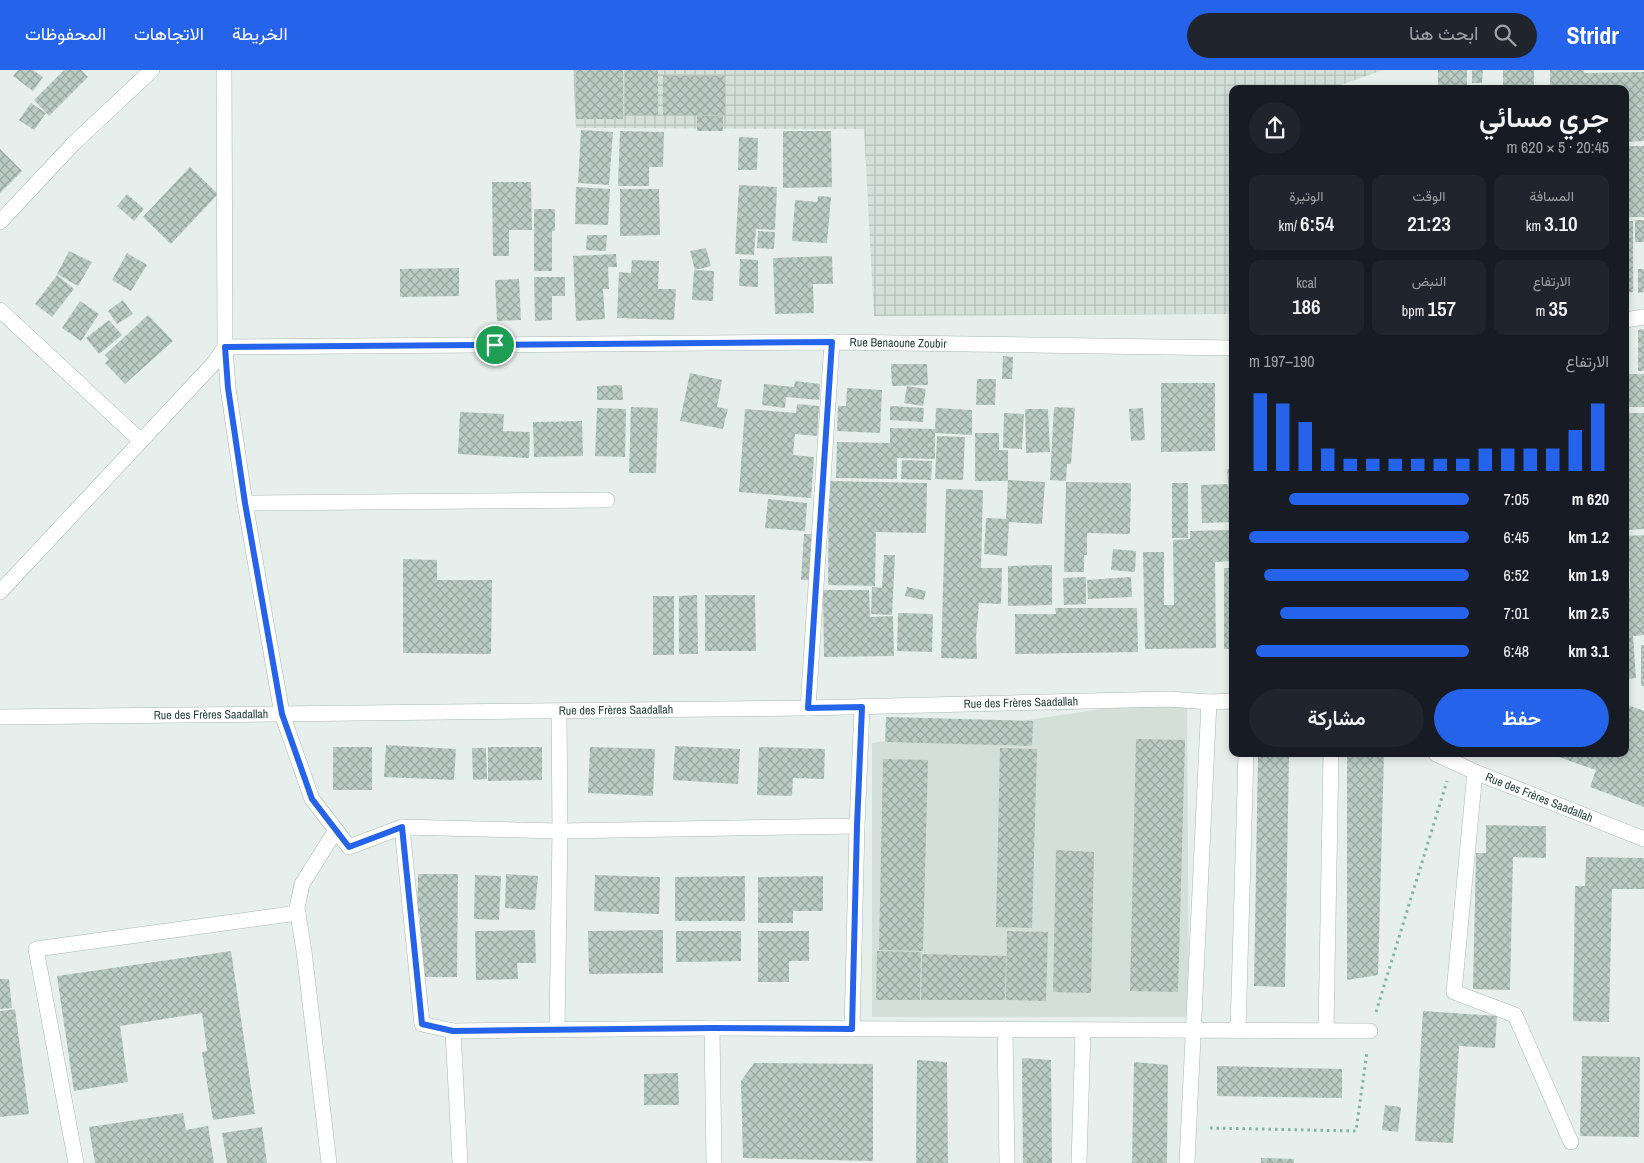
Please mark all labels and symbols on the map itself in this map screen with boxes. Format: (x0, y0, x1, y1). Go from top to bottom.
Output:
pin (474, 324, 516, 366)
street label: Rue Benaoune Zoubir (850, 334, 948, 352)
street label: Rue des Frères Saadallah (963, 693, 1078, 712)
street label: Rue des Frères Saadallah (559, 702, 673, 719)
street label: Rue des Frères Saadallah (154, 706, 268, 723)
street label: Rue des Frères Saadallah (1483, 769, 1595, 826)

